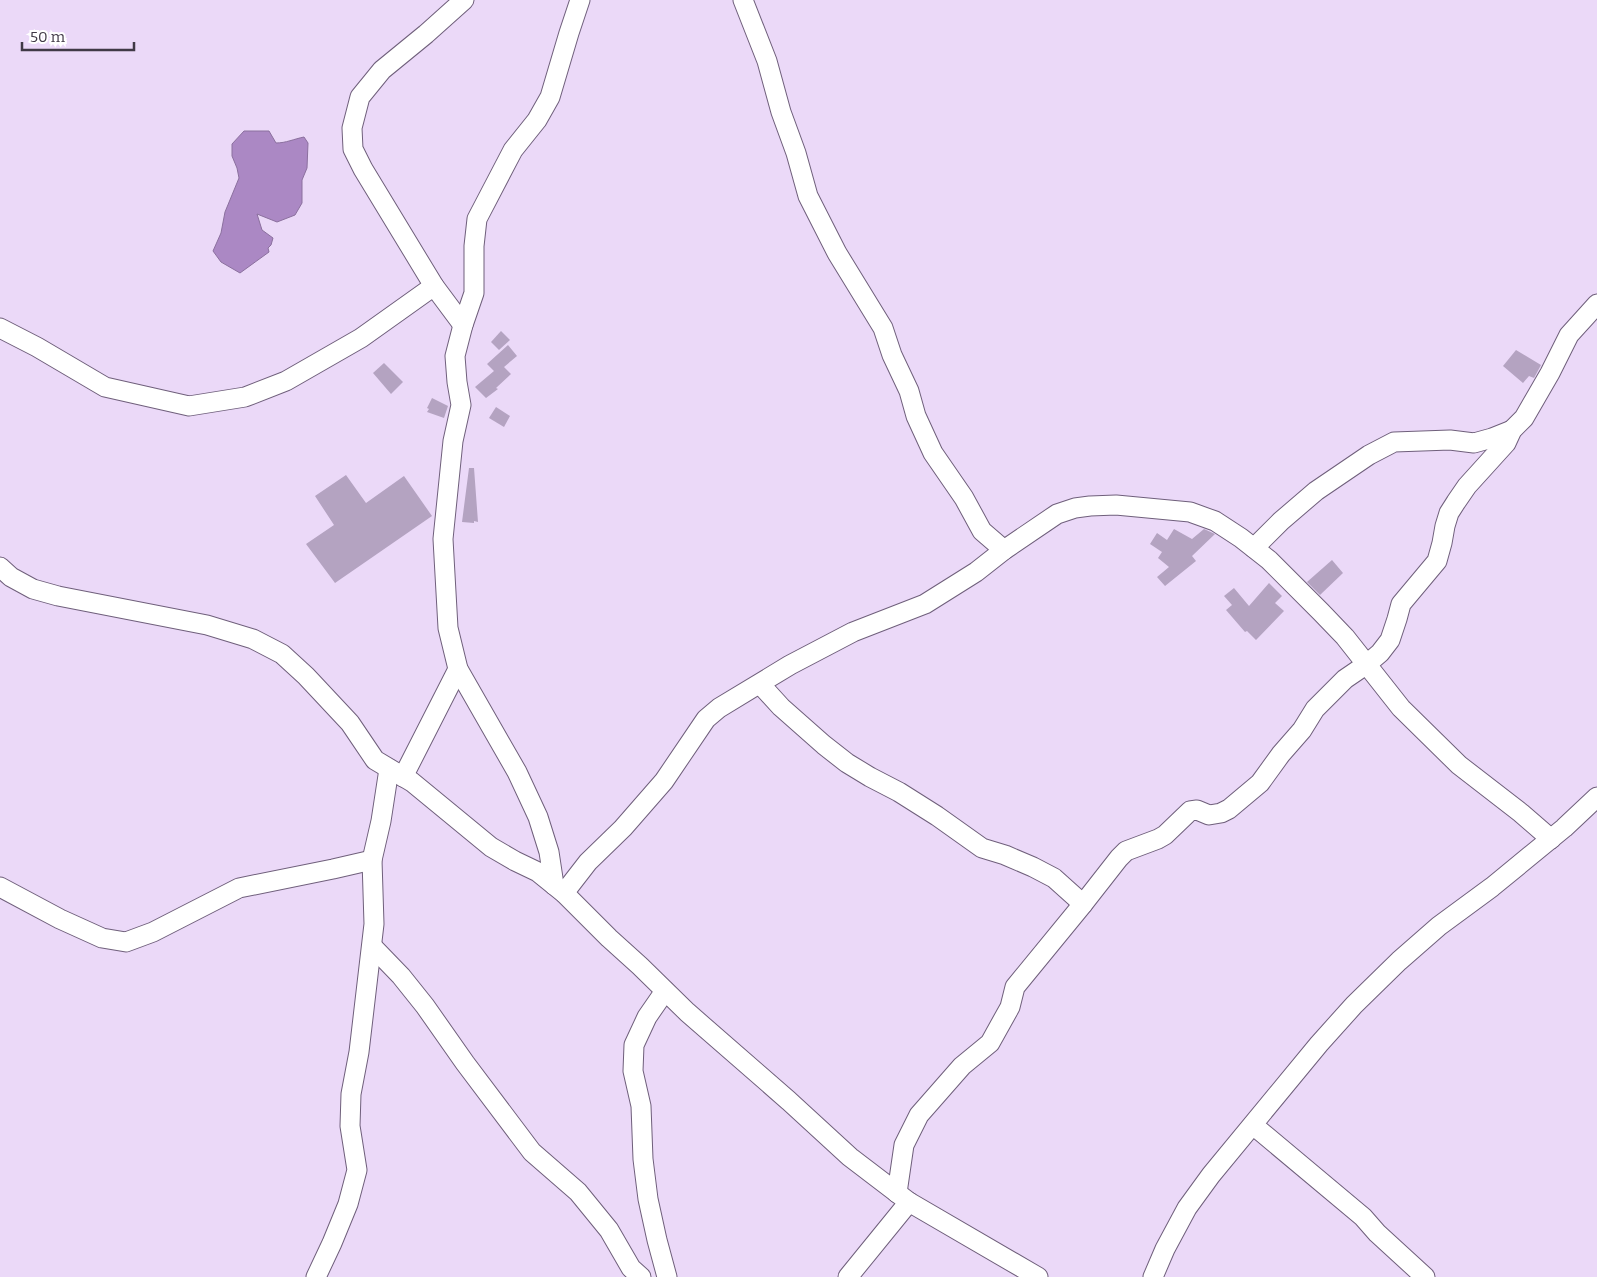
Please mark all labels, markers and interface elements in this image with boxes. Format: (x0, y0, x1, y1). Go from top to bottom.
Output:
scale bar (22, 20, 135, 52)
text: 50 m (30, 28, 66, 46)

